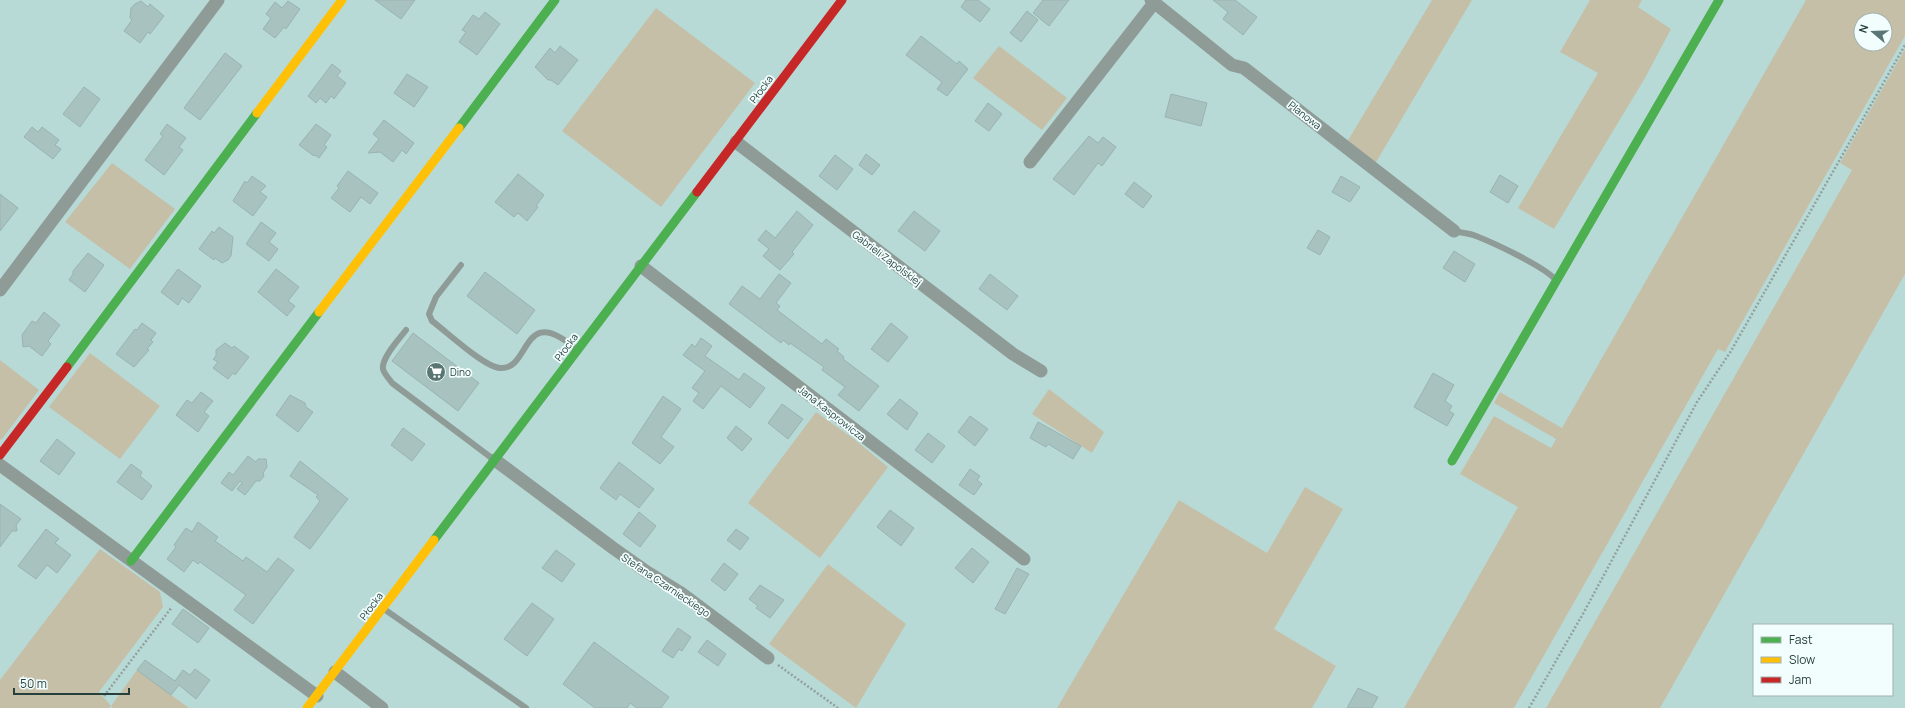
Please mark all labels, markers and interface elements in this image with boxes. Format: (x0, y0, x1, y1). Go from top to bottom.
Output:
north arrow (1853, 12, 1893, 52)
text: N (1855, 22, 1871, 35)
street label: Płocka (746, 72, 776, 106)
street label: Planowa (1286, 98, 1324, 132)
street label: Gabrieli Zapolskiej (849, 227, 925, 289)
street label: Płocka (551, 330, 581, 364)
supermarket icon: Dino (425, 361, 447, 383)
place label: Dino (450, 365, 471, 379)
street label: Jana Kasprowicza (796, 382, 868, 444)
street label: Stefana Czarnieckiego (619, 550, 713, 620)
street label: Płocka (356, 589, 386, 623)
legend (1753, 624, 1893, 696)
text: Fast (1789, 631, 1813, 648)
text: Slow (1789, 651, 1815, 668)
scale bar (14, 670, 129, 696)
text: Jam (1789, 671, 1811, 688)
text: 50 m (20, 675, 47, 692)

